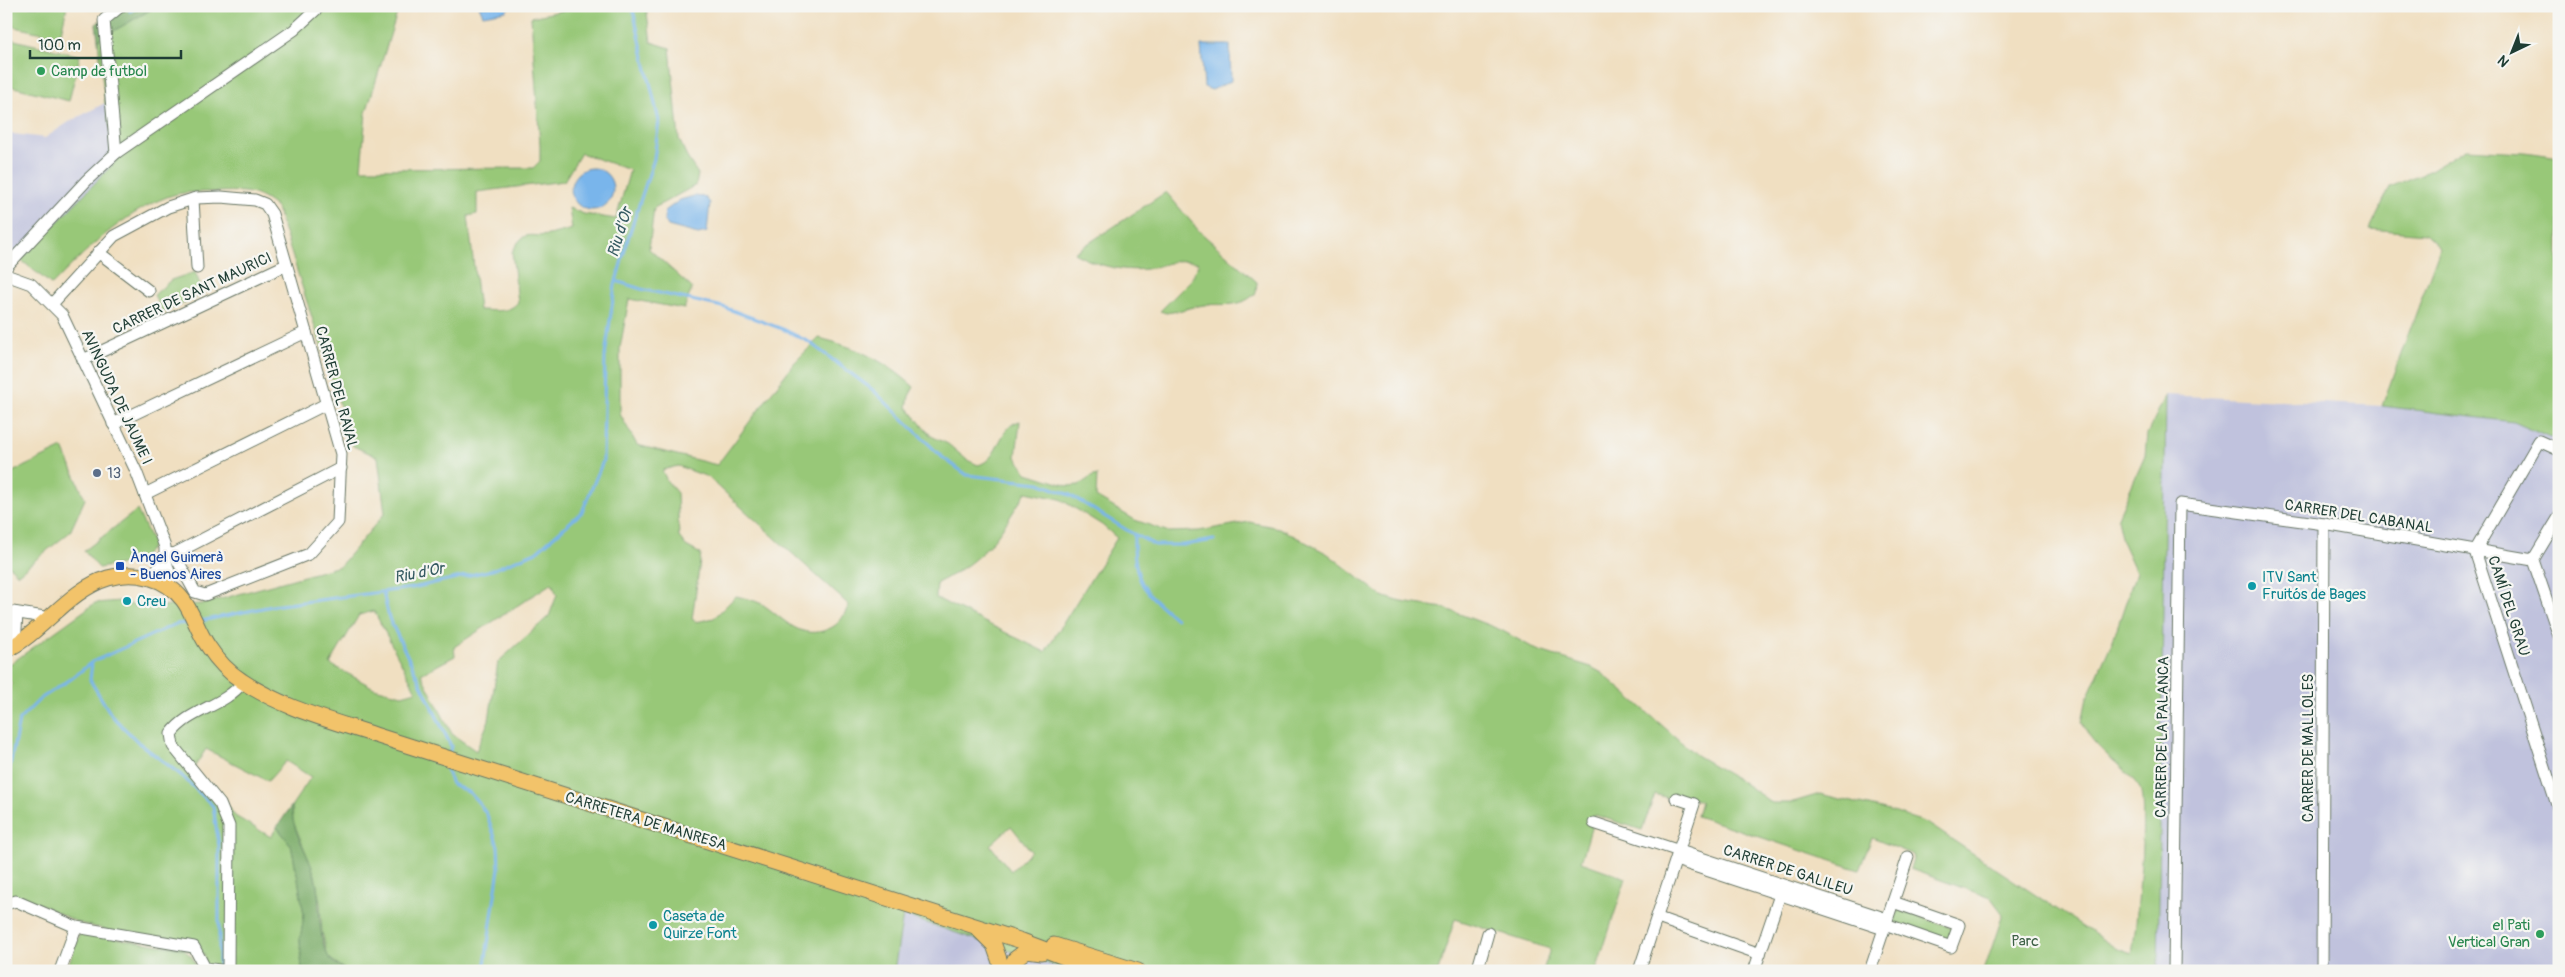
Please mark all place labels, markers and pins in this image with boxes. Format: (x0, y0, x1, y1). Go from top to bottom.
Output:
place label: Camp de futbol (51, 62, 147, 81)
marker: Camp de futbol (35, 65, 47, 77)
place label: 13 (107, 464, 121, 483)
marker: 13 (91, 467, 103, 479)
place label: Àngel Guimerà - Buenos Aires (130, 548, 223, 584)
marker: Àngel Guimerà - Buenos Aires (114, 560, 126, 572)
place label: ITV Sant Fruitós de Bages (2262, 568, 2366, 604)
marker: ITV Sant Fruitós de Bages (2246, 580, 2258, 592)
place label: Creu (137, 592, 166, 611)
marker: Creu (121, 595, 133, 607)
place label: Caseta de Quirze Font (663, 907, 738, 943)
place label: el Pati Vertical Gran (2448, 916, 2530, 952)
marker: Caseta de Quirze Font (647, 919, 659, 931)
marker: el Pati Vertical Gran (2534, 928, 2546, 940)

